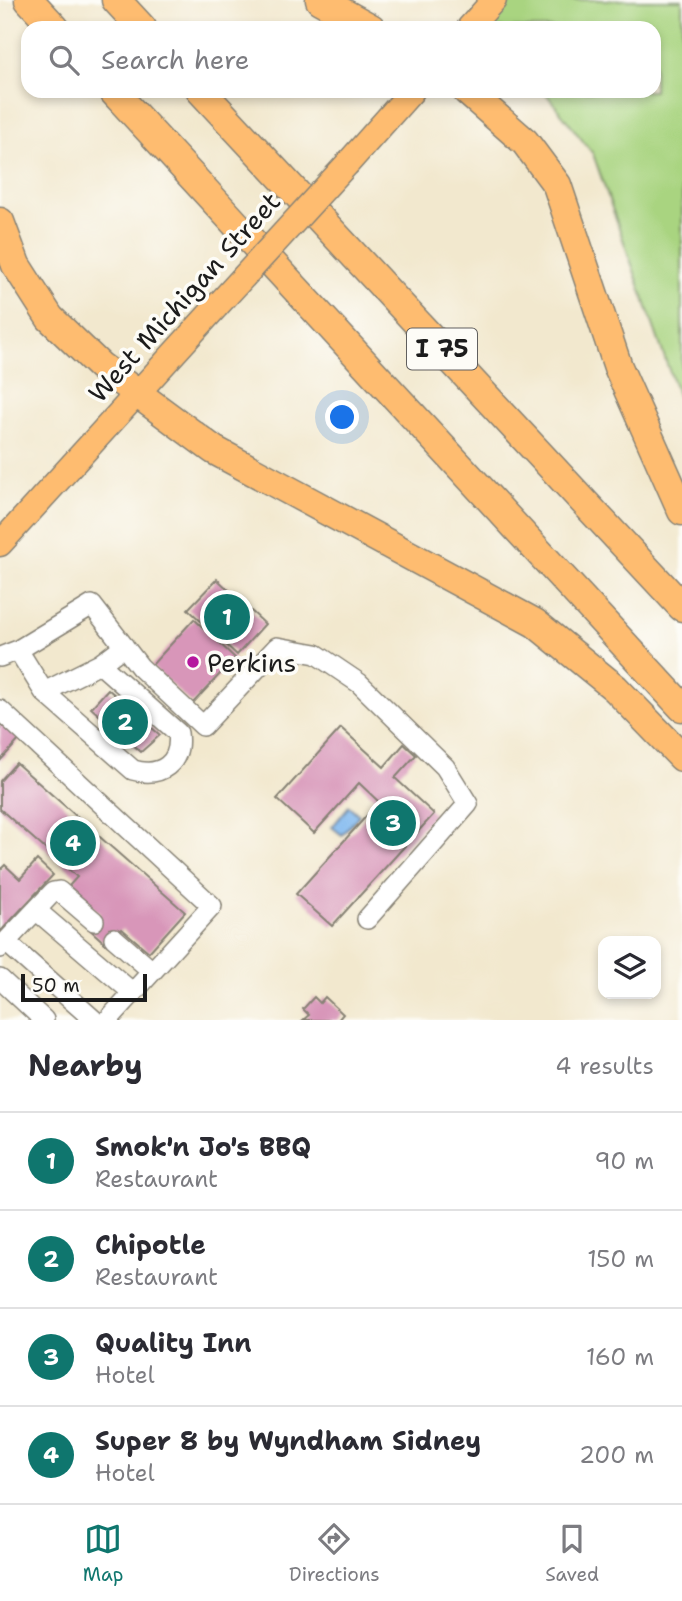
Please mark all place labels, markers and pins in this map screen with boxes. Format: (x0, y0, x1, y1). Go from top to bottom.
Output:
pin: 1 (204, 591, 250, 643)
place label: Perkins (207, 645, 296, 680)
marker: Perkins (185, 654, 201, 670)
pin: 2 (102, 696, 148, 748)
pin: 3 (370, 797, 416, 849)
pin: 4 (50, 817, 96, 869)

